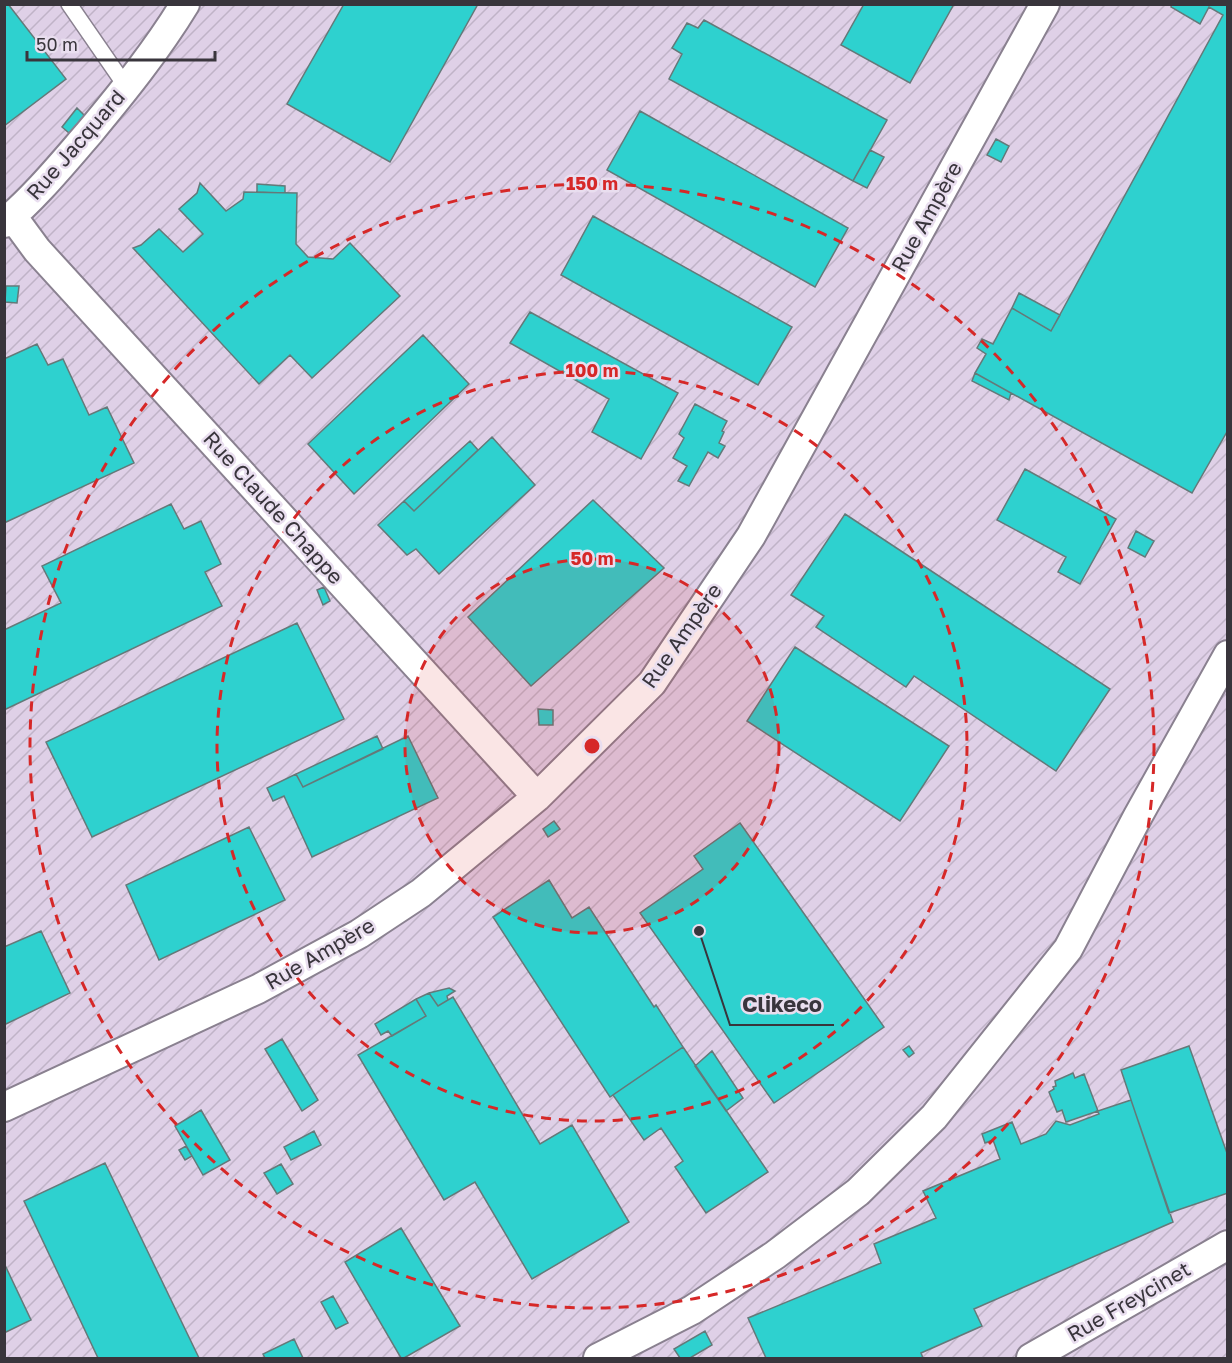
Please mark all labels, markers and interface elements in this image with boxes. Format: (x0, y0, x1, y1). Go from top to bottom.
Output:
scale bar (27, 24, 214, 62)
text: 50 m (36, 33, 78, 55)
street label: Rue Jacquard (20, 84, 130, 205)
street label: Rue Ampère (885, 157, 967, 276)
text: 150 m (566, 172, 618, 194)
text: 100 m (566, 359, 618, 381)
street label: Rue Claude Chappe (198, 425, 349, 589)
text: 50 m (571, 547, 613, 569)
street label: Rue Ampère (636, 578, 727, 693)
centre of rings (582, 736, 602, 756)
street label: Rue Ampère (260, 911, 379, 995)
callout: Clikeco (730, 985, 834, 1025)
text: Clikeco (742, 990, 822, 1017)
street label: Rue Freycinet (1062, 1255, 1195, 1347)

